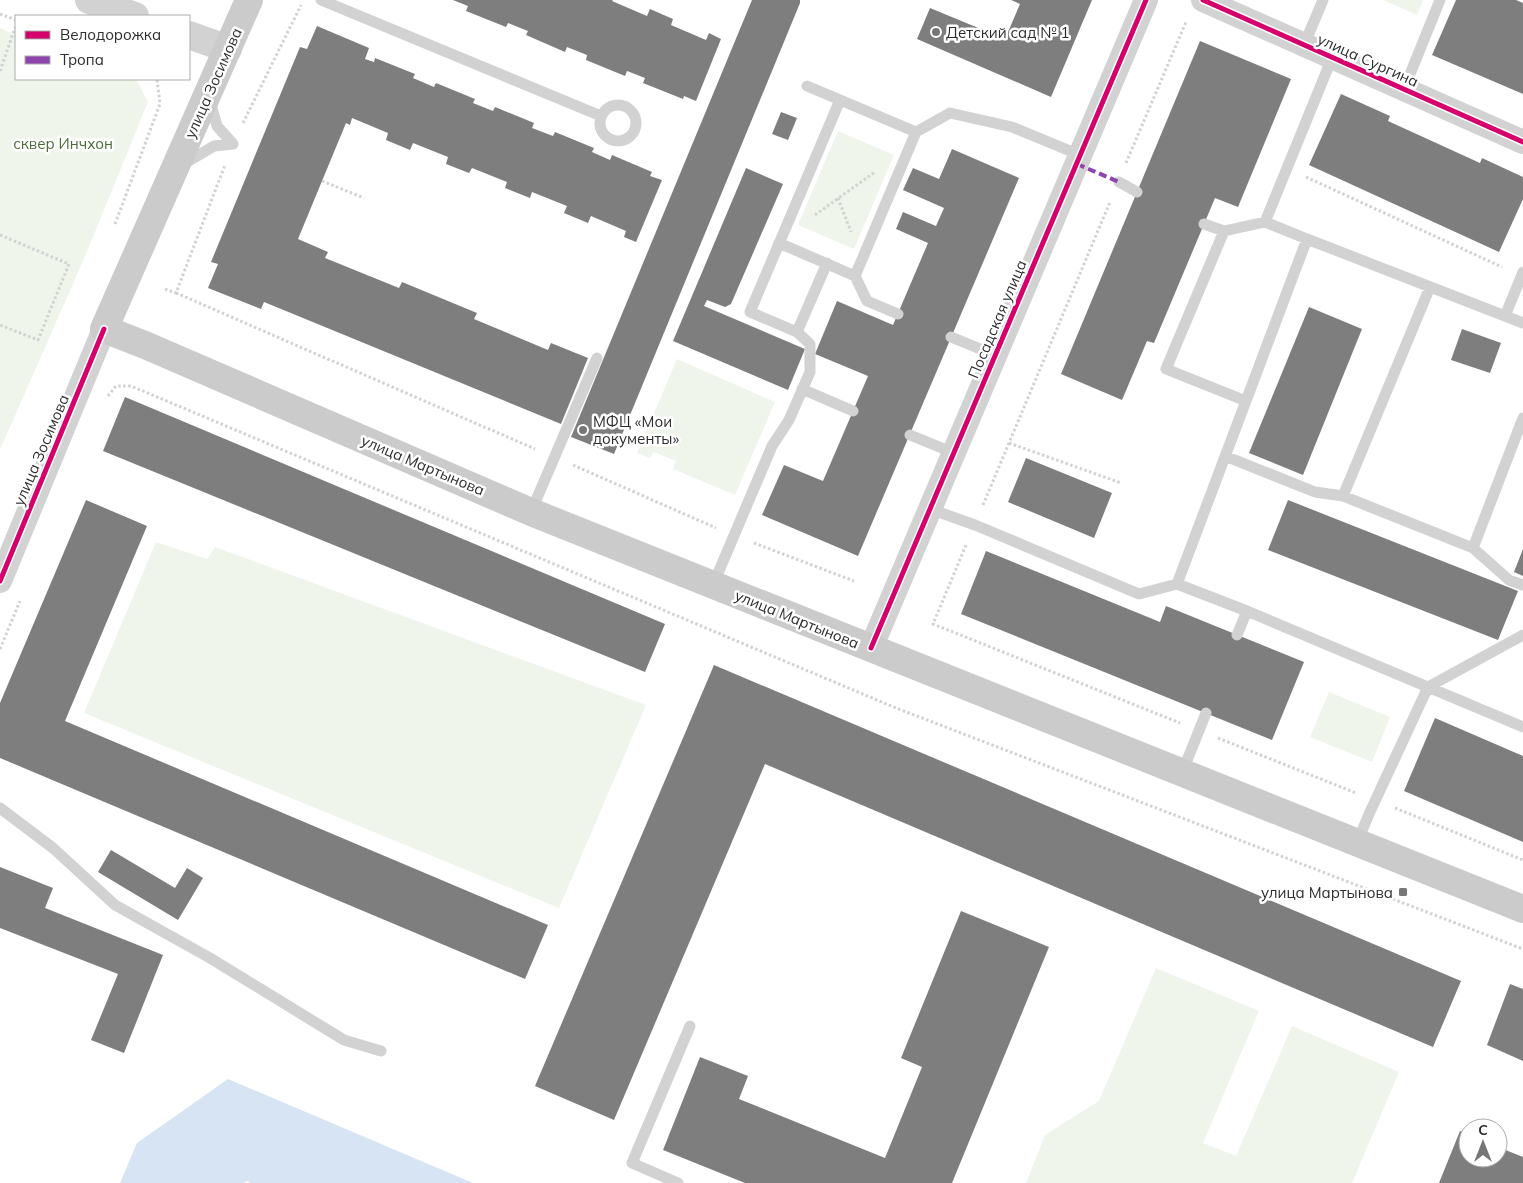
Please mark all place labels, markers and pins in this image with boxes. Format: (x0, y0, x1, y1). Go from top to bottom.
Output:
place label: Детский сад № 1 (946, 23, 1070, 42)
marker: Детский сад № 1 (930, 26, 942, 38)
place label: МФЦ «Мои документы» (593, 412, 679, 448)
marker: МФЦ «Мои документы» (577, 424, 589, 436)
place label: улица Мартынова (1261, 883, 1393, 902)
marker: улица Мартынова (1397, 886, 1409, 898)

